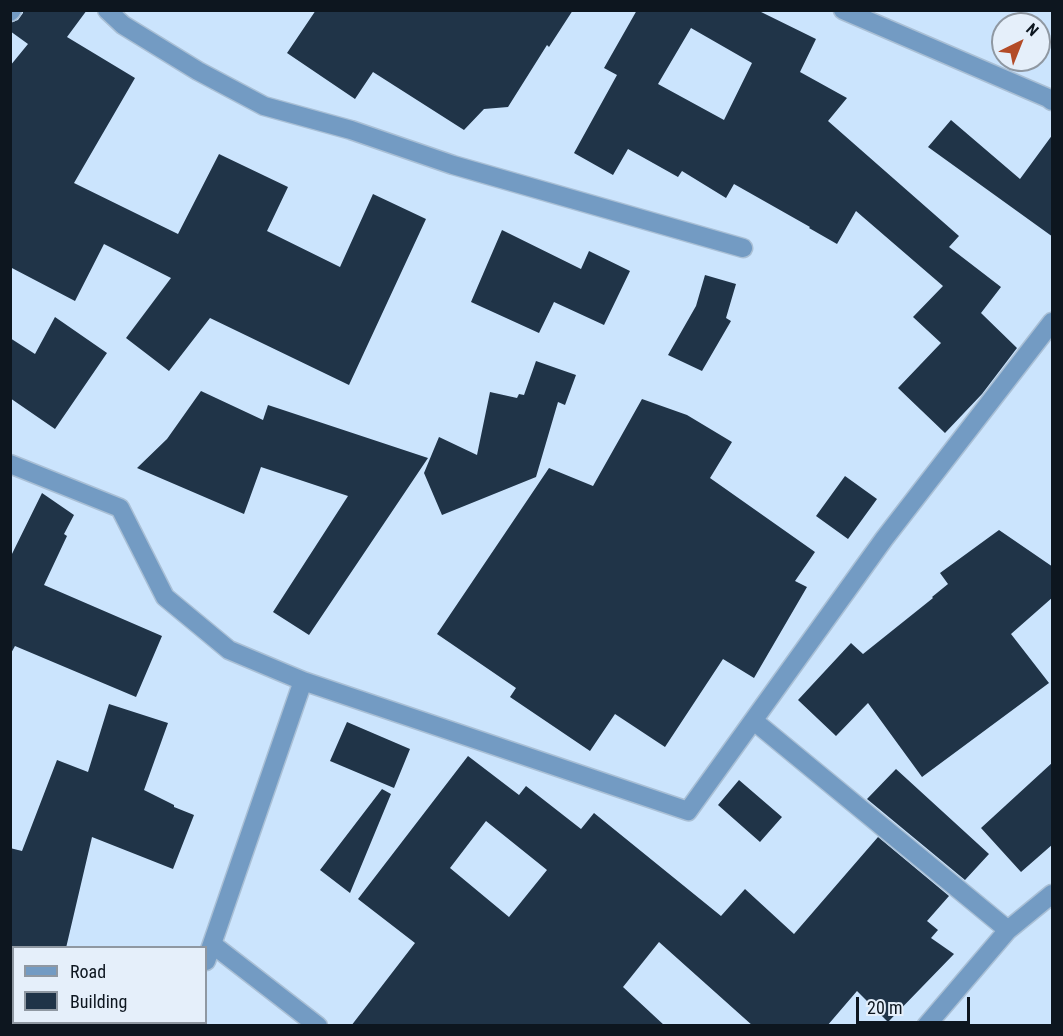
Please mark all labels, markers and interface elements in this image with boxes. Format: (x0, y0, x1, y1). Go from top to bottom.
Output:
north arrow (991, 12, 1051, 72)
text: N (1022, 20, 1042, 40)
legend (12, 946, 207, 1024)
text: Road (70, 961, 106, 982)
scale bar (859, 985, 973, 1023)
text: Building (70, 991, 127, 1012)
text: 20 m (867, 997, 902, 1018)

